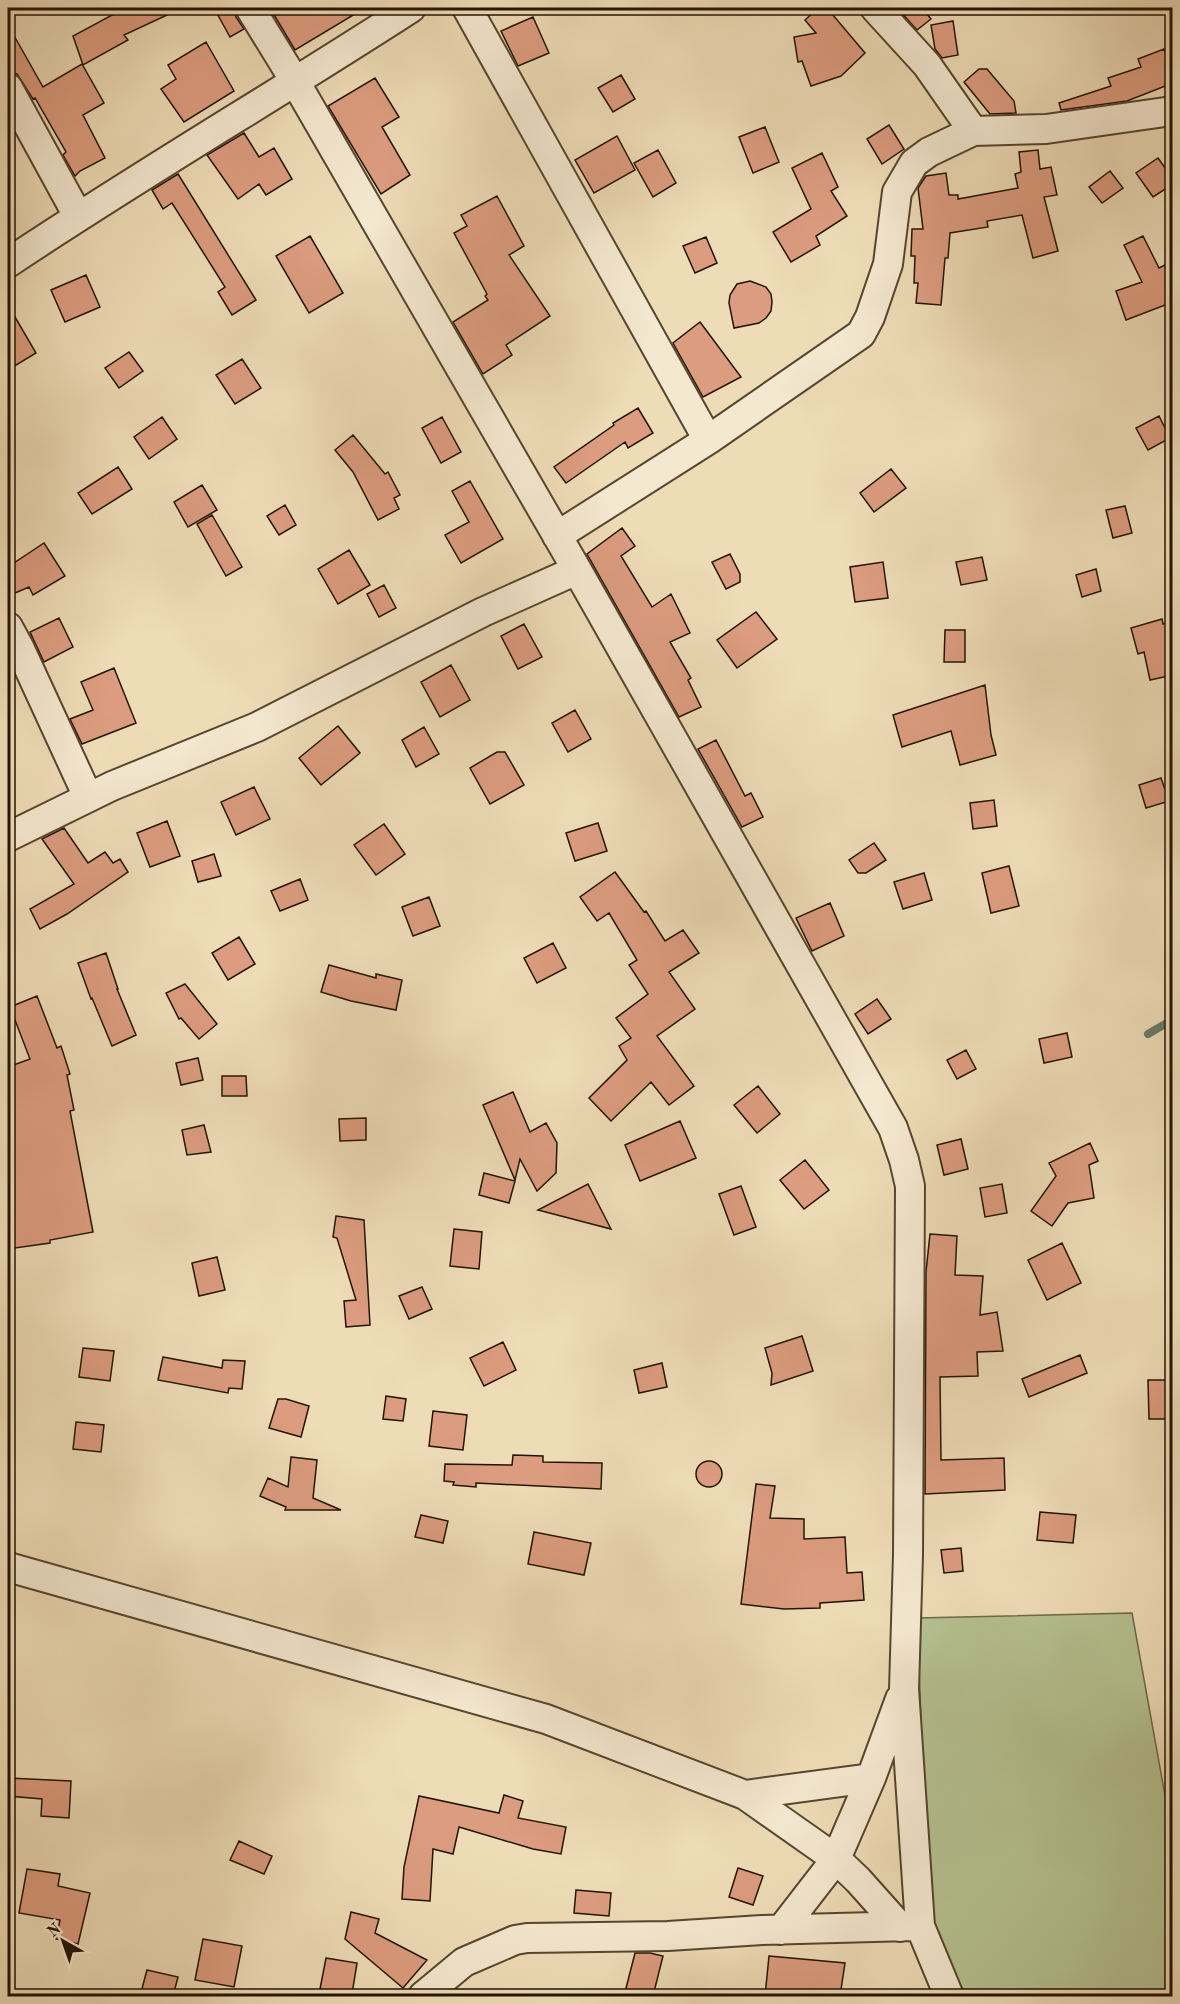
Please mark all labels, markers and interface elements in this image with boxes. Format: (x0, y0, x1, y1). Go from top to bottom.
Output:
north arrow (33, 1911, 93, 1971)
text: N (45, 1920, 65, 1941)

